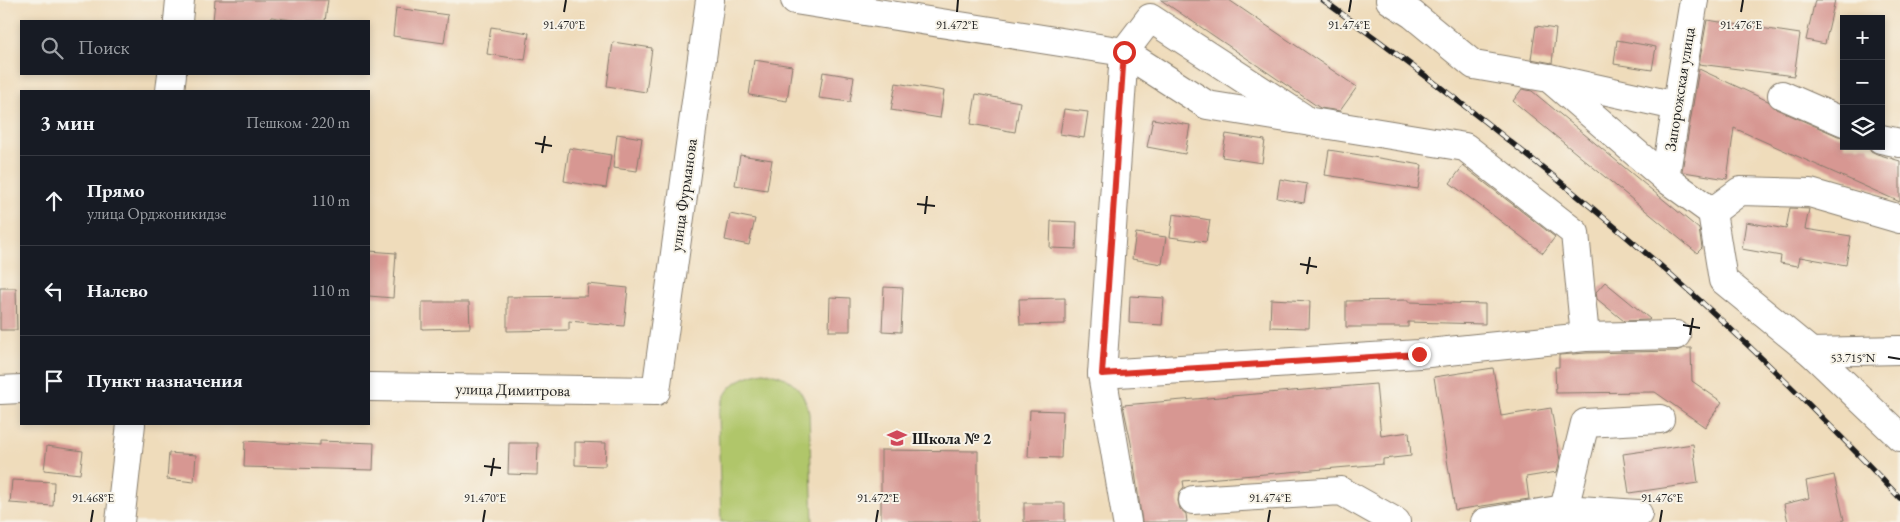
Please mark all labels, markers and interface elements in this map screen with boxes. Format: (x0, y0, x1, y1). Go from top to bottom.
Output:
map controls (1840, 15, 1885, 150)
button: + (1840, 15, 1885, 60)
text: 91.470°E (543, 17, 585, 33)
text: 91.472°E (936, 17, 978, 33)
text: 91.474°E (1328, 17, 1370, 33)
text: 91.476°E (1720, 17, 1762, 33)
search box (20, 20, 370, 75)
street label: Запорожская улица (1659, 25, 1700, 152)
icon: search (38, 34, 66, 62)
text: Поиск (78, 35, 130, 60)
route start (1113, 41, 1136, 64)
button: − (1840, 60, 1885, 105)
button: layers (1840, 105, 1885, 150)
text: 3 мин (40, 109, 95, 136)
text: Пешком · 220 m (246, 112, 350, 133)
street label: улица Фурманова (665, 137, 702, 253)
text: Прямо (87, 178, 145, 203)
icon: ahead (40, 187, 68, 215)
text: 110 m (311, 190, 350, 211)
text: улица Орджоникидзе (87, 203, 226, 224)
icon: left (40, 277, 68, 305)
text: Налево (87, 278, 148, 303)
text: 110 m (311, 280, 350, 301)
route end (1408, 343, 1431, 366)
text: 53.715°N (1831, 350, 1876, 366)
icon: arrive (40, 367, 68, 395)
text: Пункт назначения (87, 368, 243, 393)
street label: улица Димитрова (455, 378, 571, 401)
school or university icon: Школа № 2 (886, 427, 908, 449)
place label: Школа № 2 (912, 428, 992, 449)
text: 91.468°E (72, 490, 114, 506)
text: 91.470°E (464, 490, 506, 506)
text: 91.472°E (857, 490, 899, 506)
text: 91.474°E (1249, 490, 1291, 506)
text: 91.476°E (1641, 490, 1683, 506)

